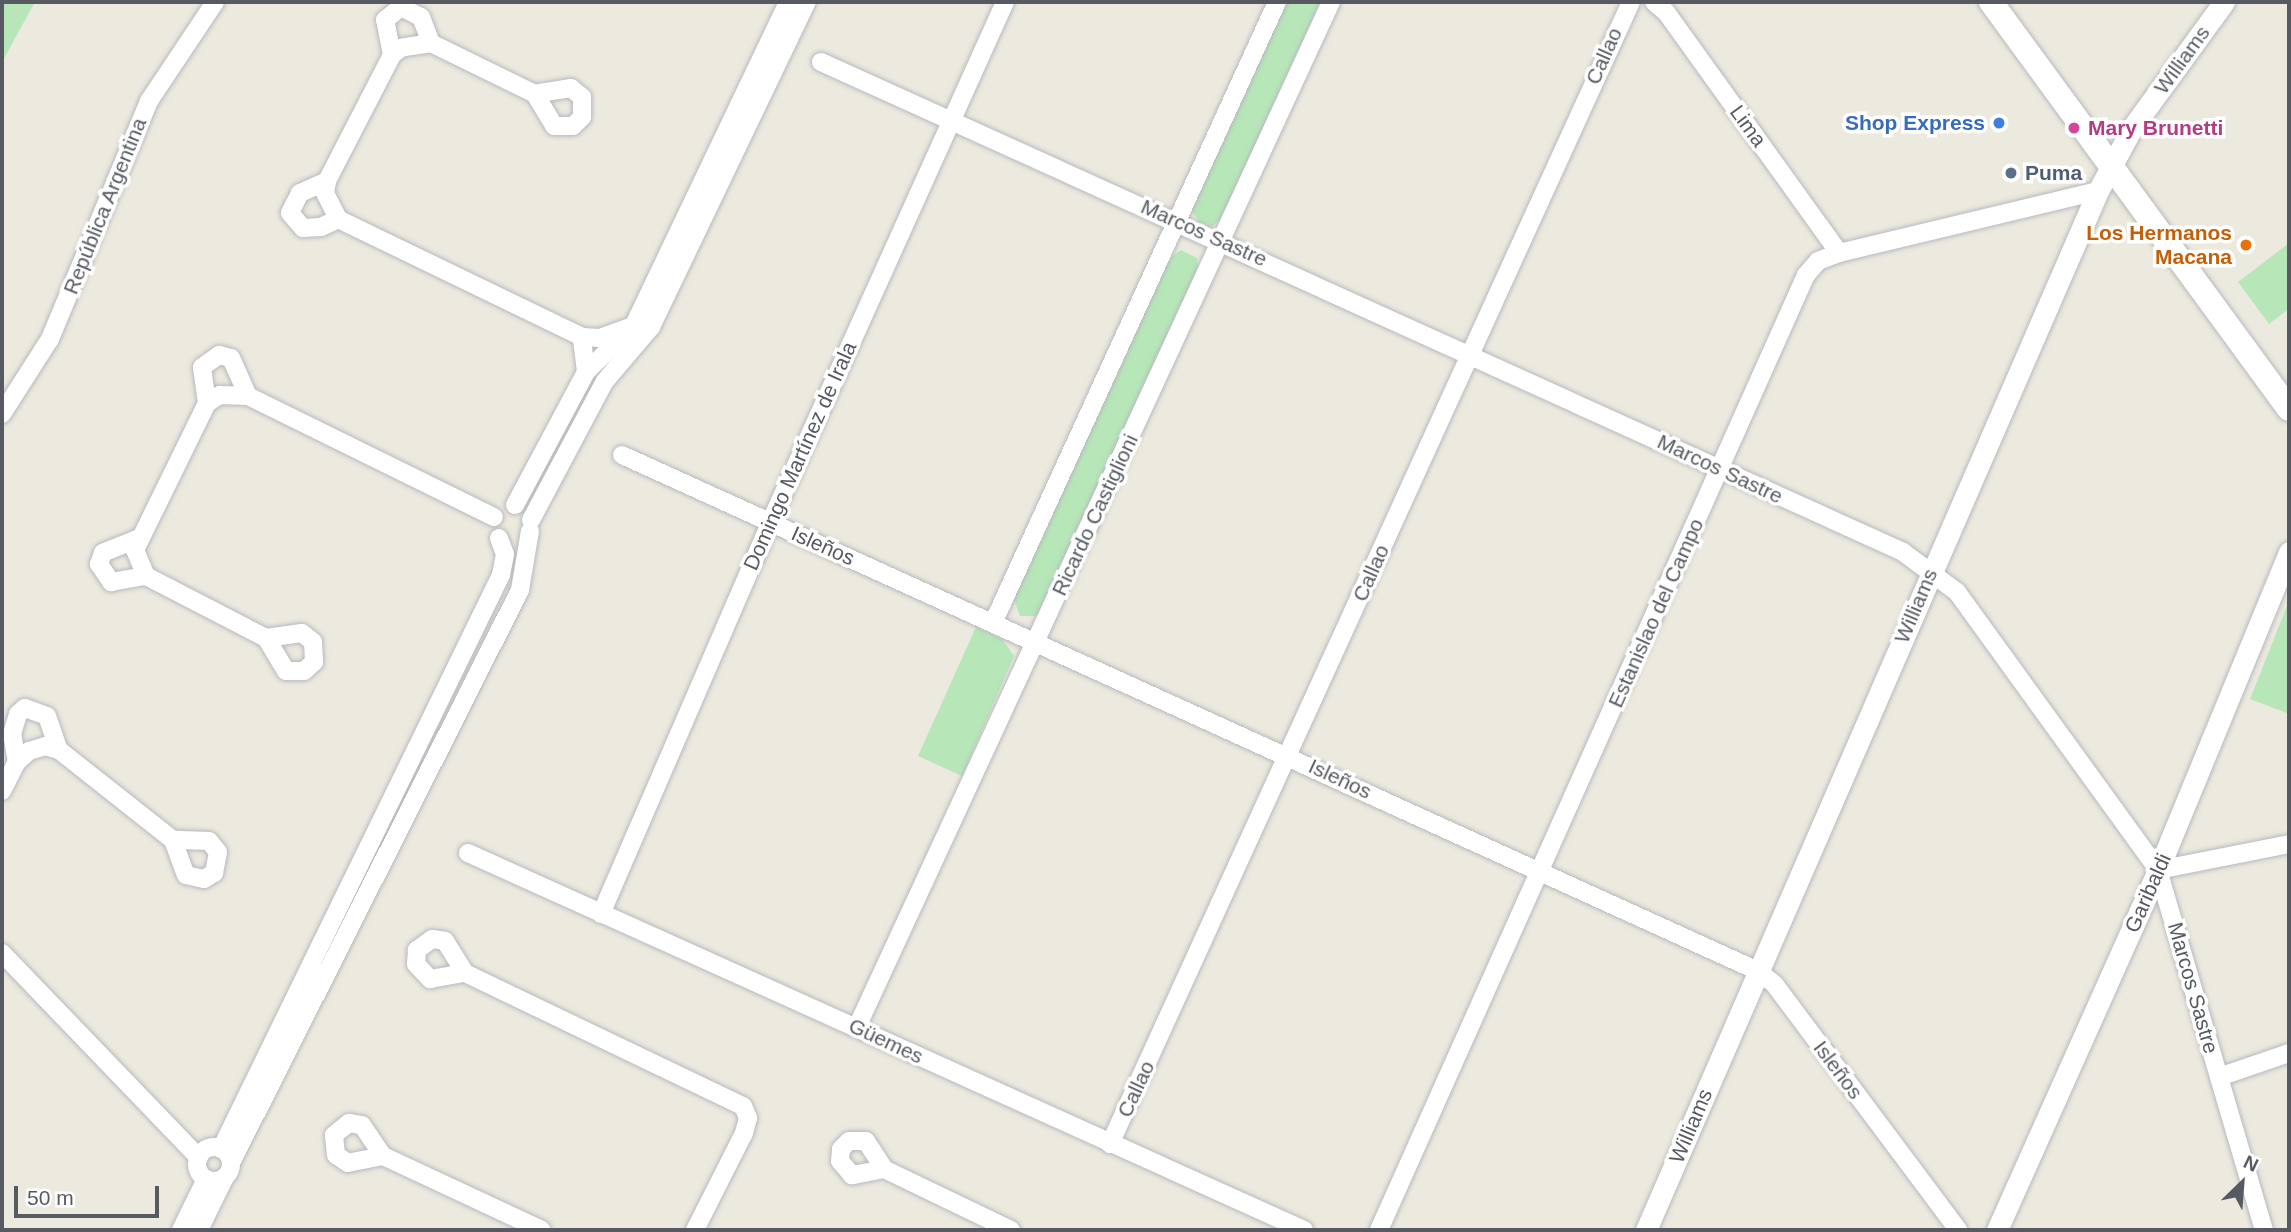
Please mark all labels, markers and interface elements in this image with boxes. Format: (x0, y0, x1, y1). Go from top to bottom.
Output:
street label: Williams (2149, 21, 2215, 99)
street label: Callao (1580, 24, 1628, 88)
street label: Lima (1724, 100, 1772, 152)
place label: Shop Express (1845, 110, 1985, 136)
street label: República Argentina (58, 114, 152, 298)
marker: Shop Express (1991, 115, 2007, 131)
place label: Mary Brunetti (2088, 115, 2223, 141)
marker: Mary Brunetti (2066, 120, 2082, 136)
place label: Puma (2025, 160, 2082, 186)
marker: Puma (2003, 165, 2019, 181)
street label: Marcos Sastre (1137, 194, 1271, 272)
place label: Los Hermanos Macana (2086, 220, 2232, 270)
marker: Los Hermanos Macana (2238, 237, 2254, 253)
street label: Domingo Martínez de Irala (738, 338, 862, 574)
street label: Marcos Sastre (1653, 429, 1787, 509)
street label: Ricardo Castiglioni (1047, 430, 1143, 600)
street label: Estanislao del Campo (1603, 515, 1709, 711)
street label: Isleños (787, 521, 859, 571)
street label: Callao (1347, 541, 1395, 605)
street label: Williams (1889, 565, 1943, 647)
street label: Isleños (1305, 754, 1375, 804)
street label: Garibaldi (2119, 849, 2177, 937)
street label: Marcos Sastre (2162, 919, 2224, 1057)
street label: Güemes (845, 1013, 927, 1069)
street label: Isleños (1808, 1036, 1868, 1104)
street label: Callao (1112, 1057, 1160, 1121)
street label: Williams (1664, 1085, 1718, 1167)
north arrow (2207, 1148, 2277, 1218)
text: N (2240, 1151, 2262, 1176)
scale bar (18, 1172, 163, 1216)
text: 50 m (27, 1186, 74, 1209)

